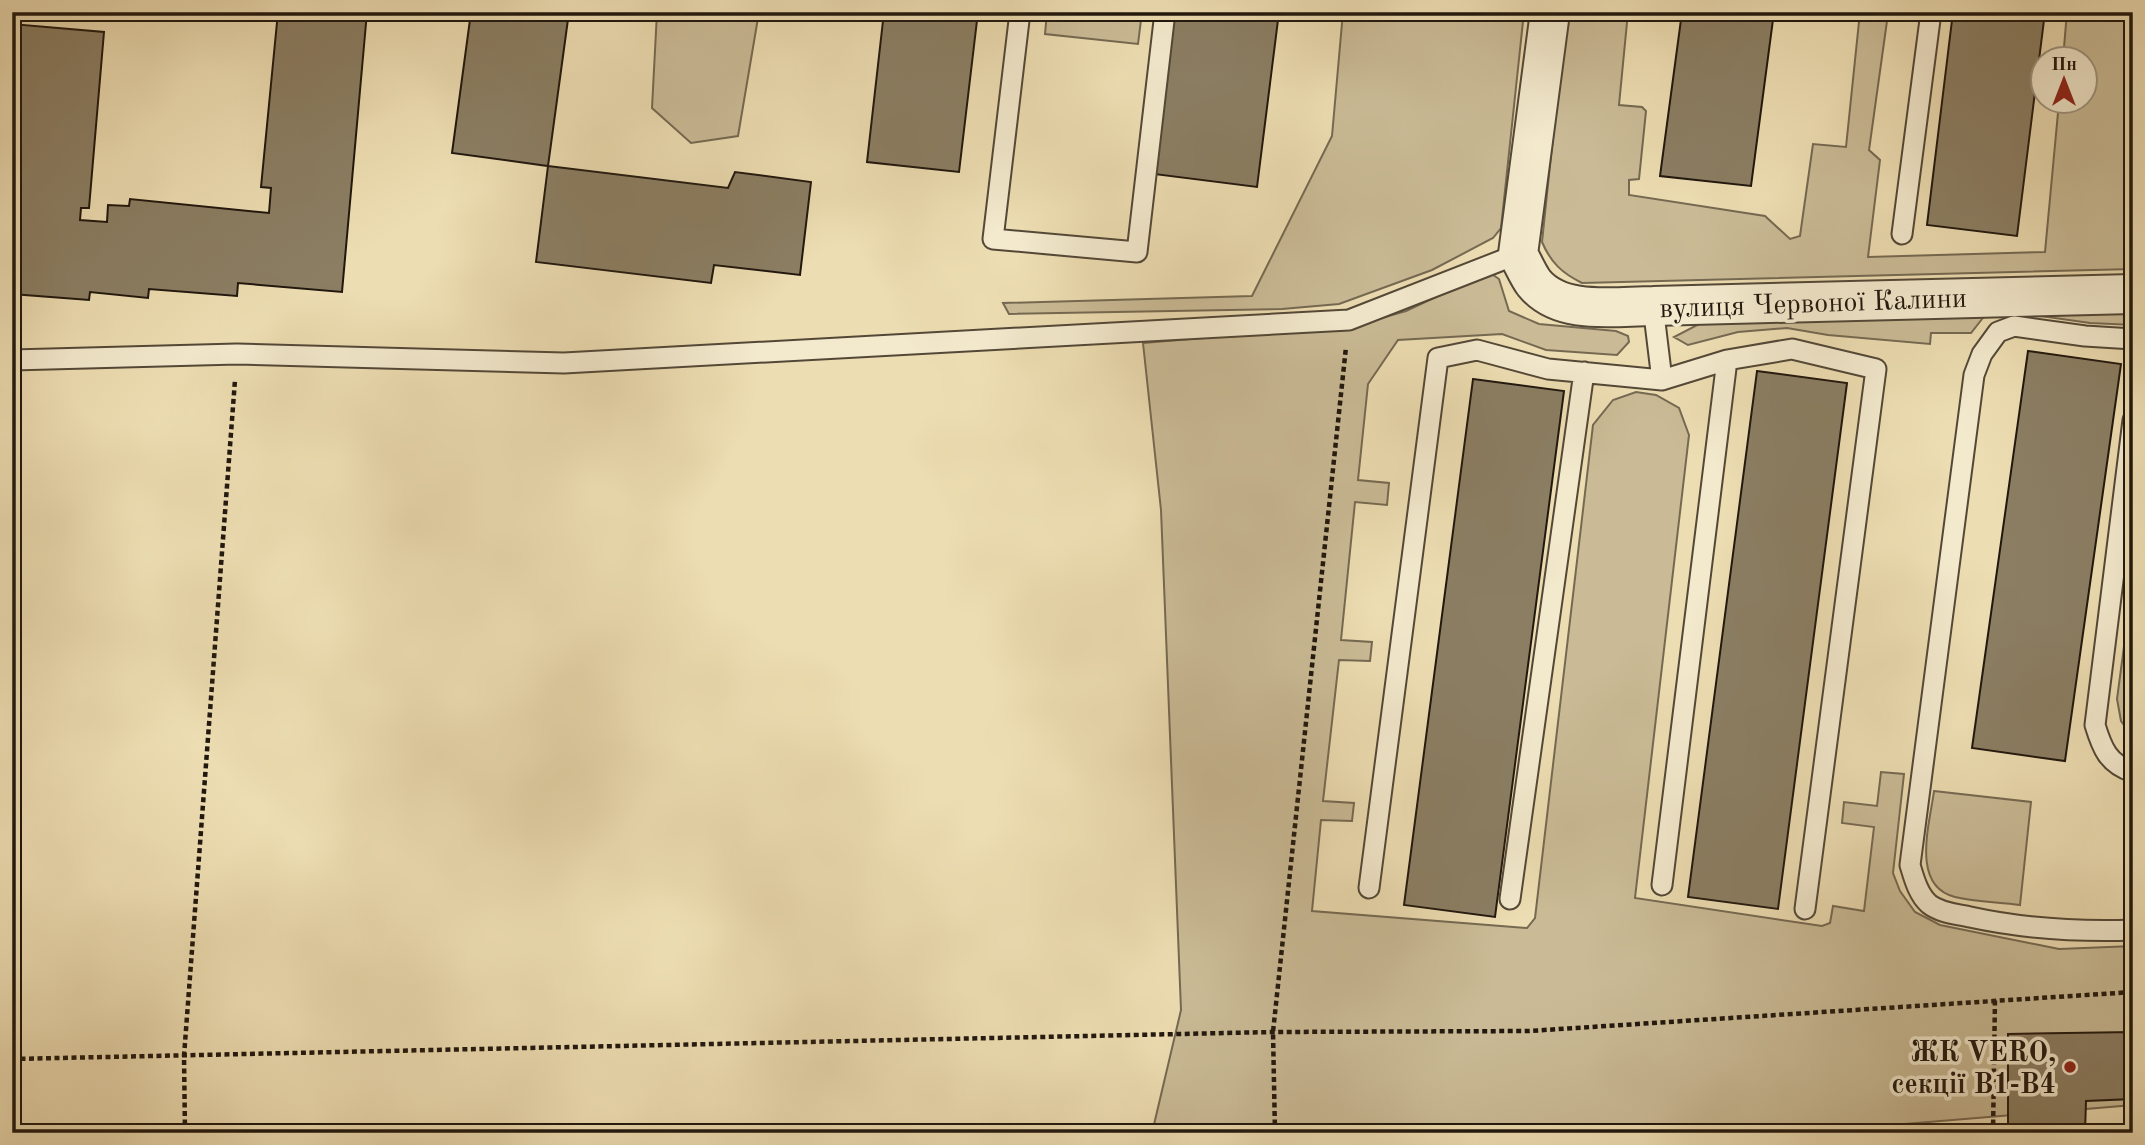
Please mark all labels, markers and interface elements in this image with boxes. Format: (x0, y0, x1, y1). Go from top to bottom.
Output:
north arrow (2030, 46, 2100, 116)
text: Пн (2051, 56, 2077, 75)
street label: вулиця Червоної Калини (1659, 286, 1967, 324)
place label: ЖК VERO, секції В1-В4 (1892, 1039, 2056, 1100)
marker: ЖК VERO, секції В1-В4 (2062, 1059, 2078, 1075)

